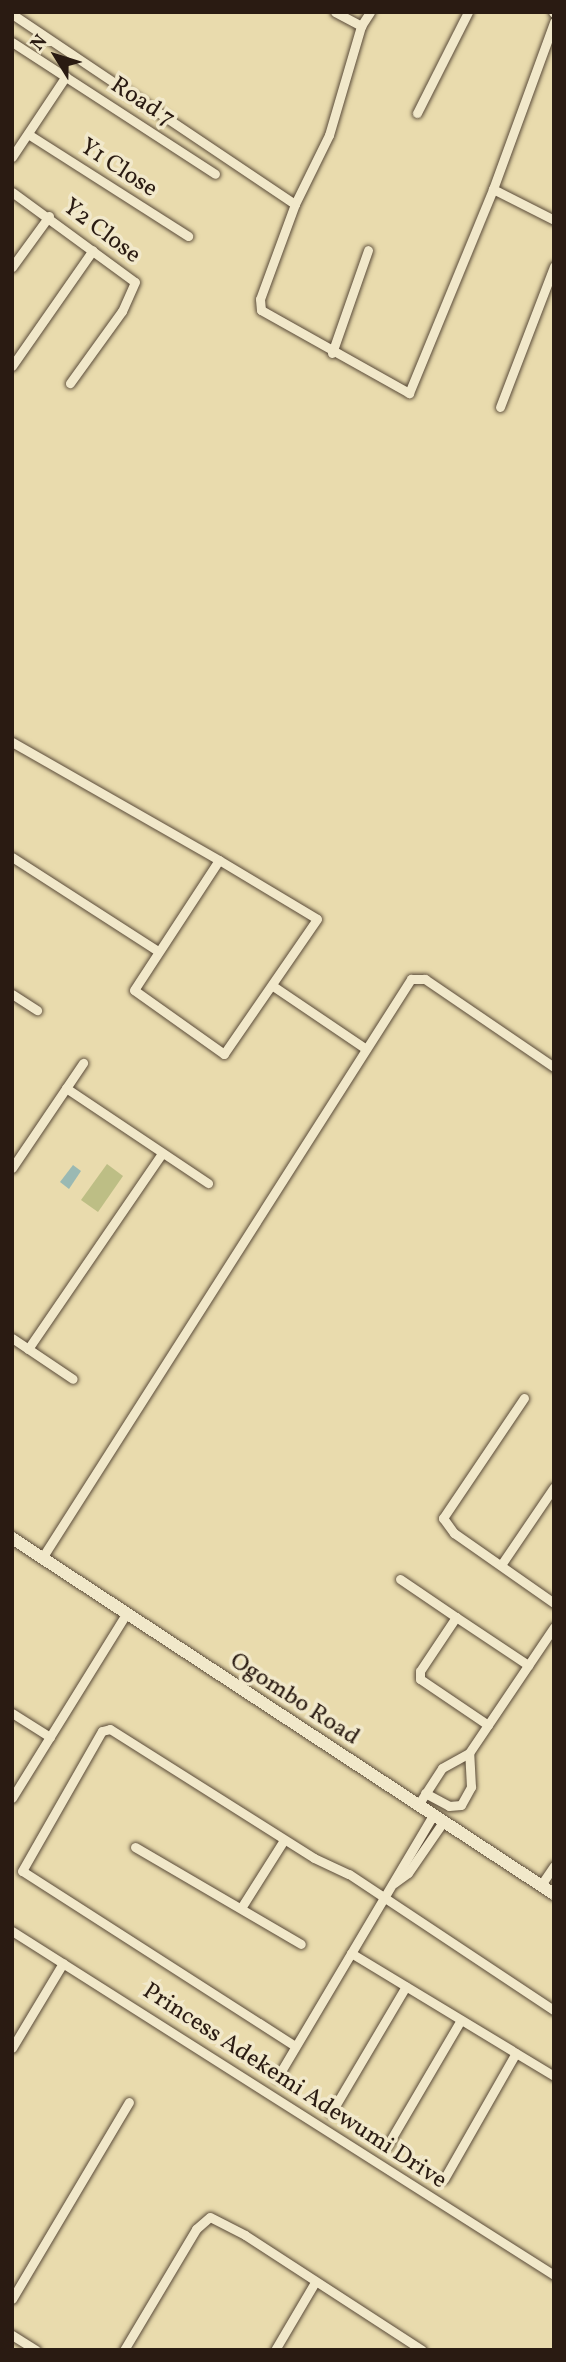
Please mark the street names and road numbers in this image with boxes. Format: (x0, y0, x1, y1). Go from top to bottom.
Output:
street label: Road 7 (105, 72, 179, 134)
street label: Y1 Close (74, 133, 162, 205)
street label: Y2 Close (56, 193, 146, 271)
street label: Ogombo Road (224, 1647, 364, 1753)
street label: Princess Adekemi Adewumi Drive (137, 1978, 451, 2196)

